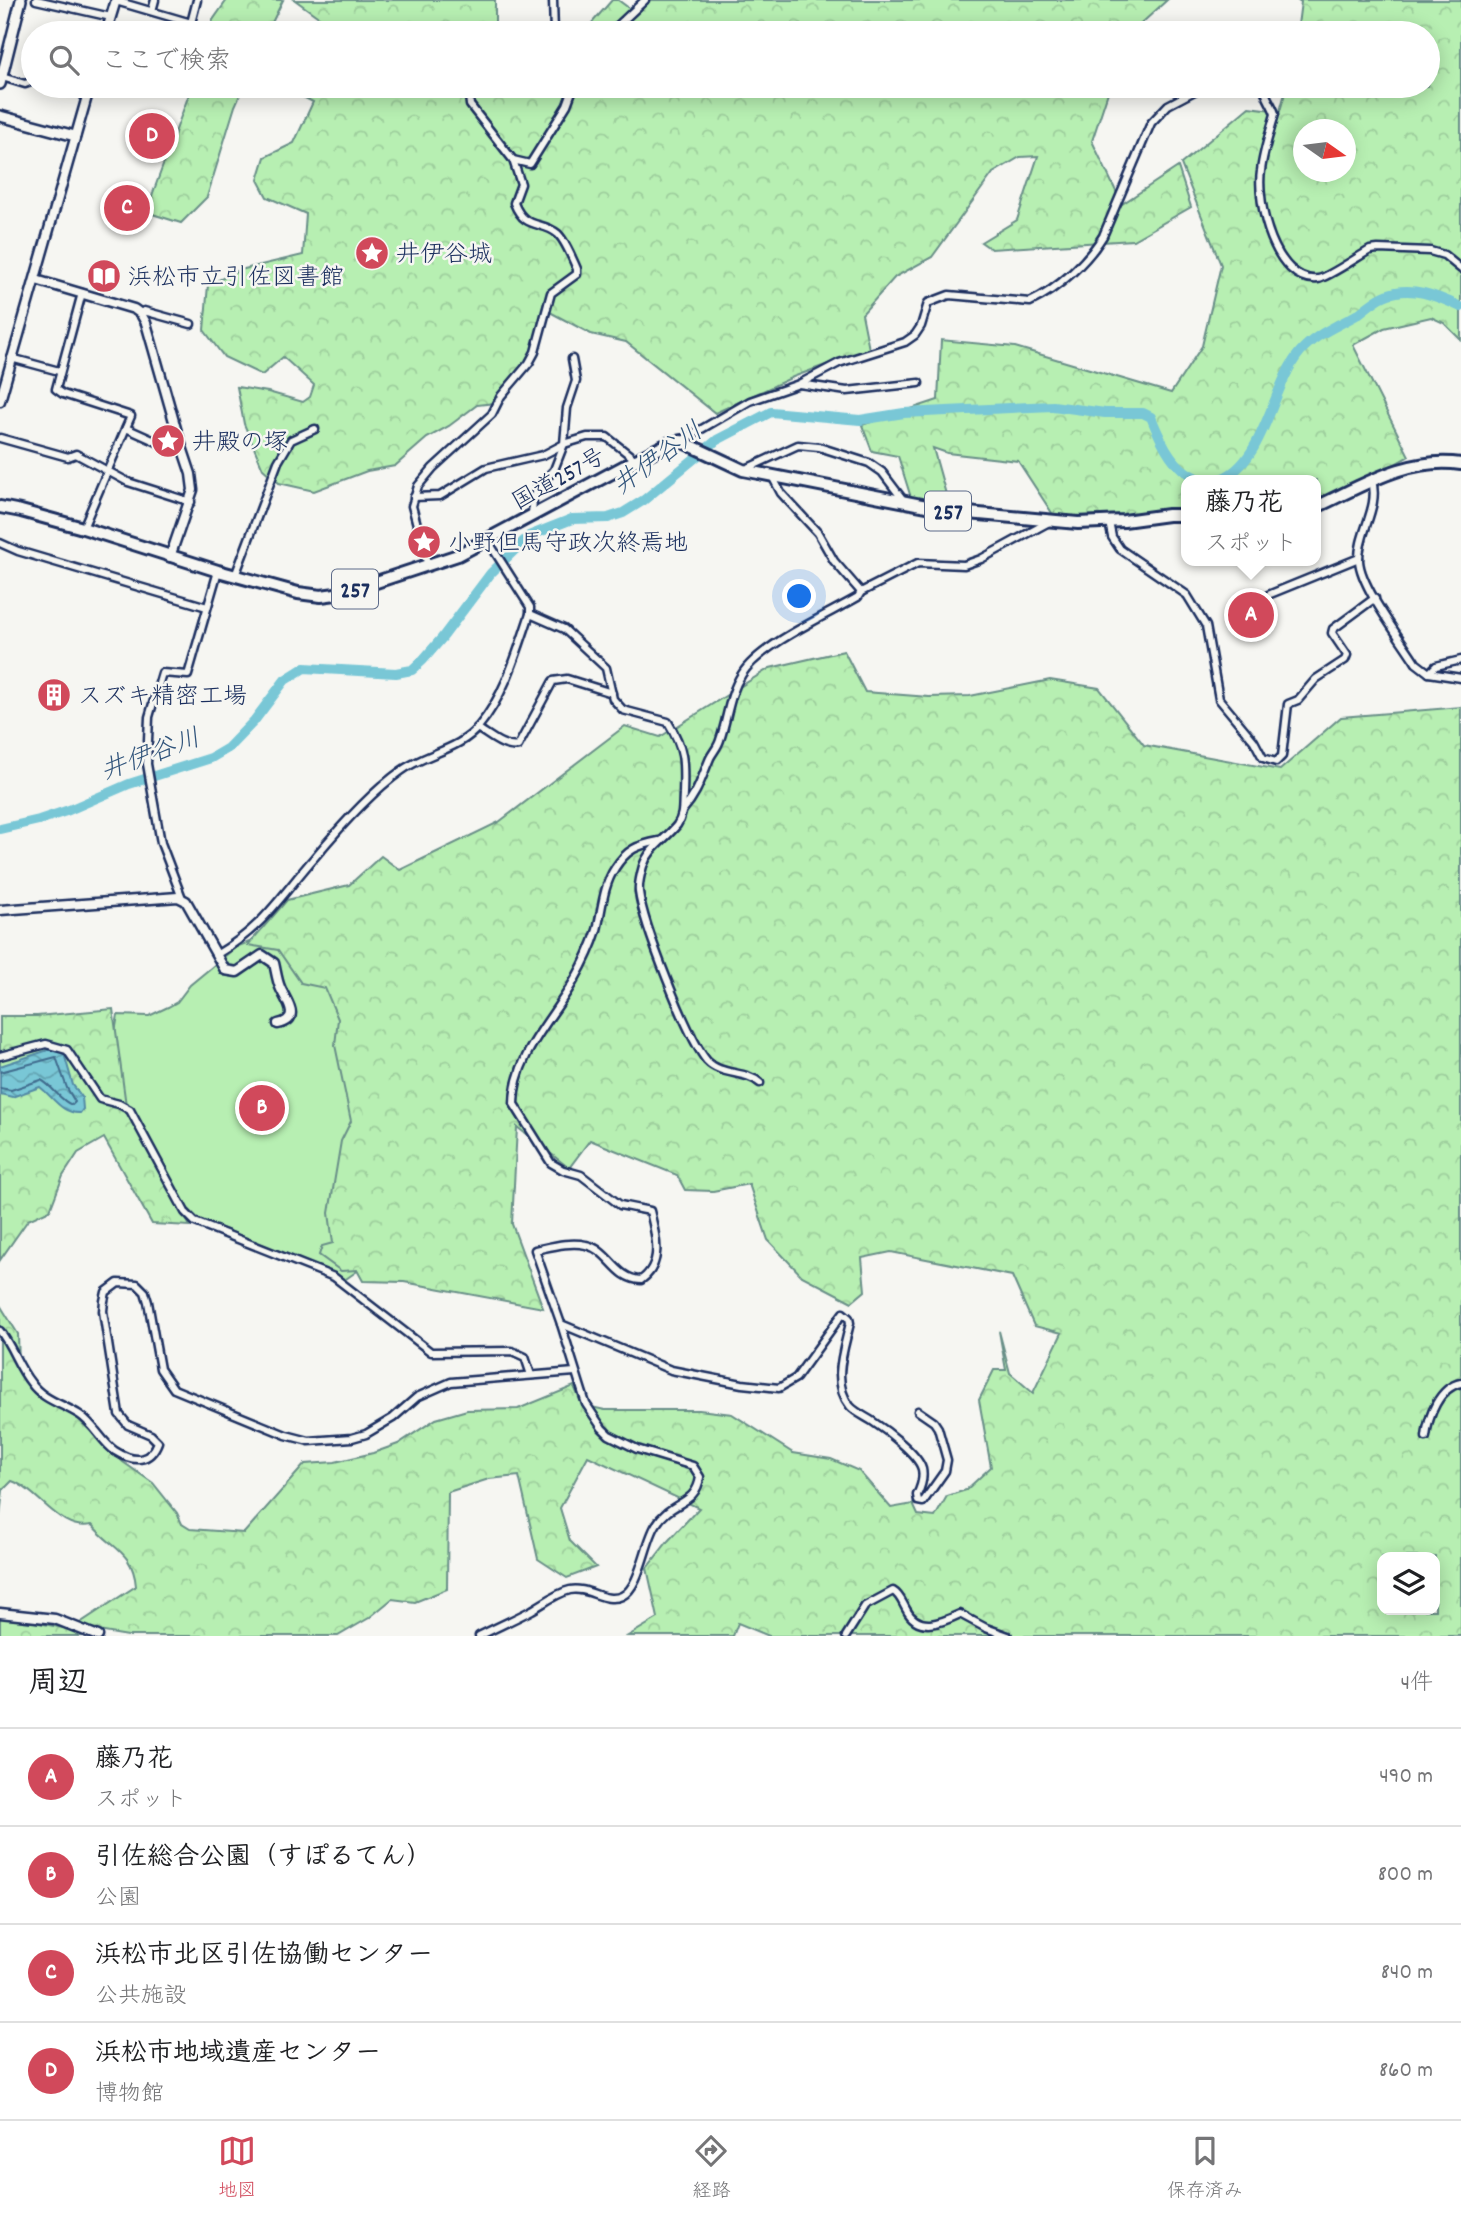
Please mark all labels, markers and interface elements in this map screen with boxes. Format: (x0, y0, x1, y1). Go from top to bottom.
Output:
search box (21, 21, 1440, 98)
icon: search (45, 41, 83, 79)
text: ここで検索 (101, 44, 231, 81)
pin: D (129, 110, 175, 162)
north arrow (1293, 119, 1356, 182)
pin: C (104, 182, 150, 234)
place icon: 井伊谷城 (353, 234, 391, 272)
place label: 井伊谷城 (396, 239, 492, 273)
library icon: 浜松市立引佐図書館 (85, 257, 123, 295)
place label: 浜松市立引佐図書館 (128, 262, 344, 296)
water label: 井伊谷川 (606, 414, 712, 505)
place icon: 井殿の塚 (149, 422, 187, 460)
place label: 井殿の塚 (192, 427, 288, 461)
street label: 国道257号 (506, 441, 613, 520)
popup (1181, 475, 1321, 566)
text: 藤乃花 (1205, 486, 1283, 523)
road number: 257 (925, 491, 971, 530)
place icon: 小野但馬守政次終焉地 (405, 523, 443, 561)
place label: 小野但馬守政次終焉地 (448, 528, 688, 562)
text: スポット (1205, 529, 1297, 562)
road number: 257 (332, 569, 378, 608)
your location (782, 579, 816, 613)
pin: A (1228, 589, 1274, 641)
building icon: スズキ精密工場 (35, 676, 73, 714)
place label: スズキ精密工場 (78, 681, 247, 715)
water label: 井伊谷川 (96, 721, 206, 791)
pin: B (239, 1082, 285, 1134)
map controls (1377, 1552, 1440, 1615)
button: layers (1377, 1552, 1440, 1615)
text: 周辺 (28, 1664, 88, 1707)
text: 4件 (1400, 1668, 1433, 1701)
text: 藤乃花 (95, 1742, 173, 1779)
text: A (45, 1761, 57, 1794)
text: 490 m (1379, 1761, 1433, 1794)
text: スポット (95, 1785, 187, 1818)
text: 引佐総合公園（すぽるてん） (95, 1840, 432, 1877)
text: B (46, 1859, 56, 1892)
text: 800 m (1378, 1859, 1433, 1892)
text: 公園 (95, 1883, 141, 1916)
text: 浜松市北区引佐協働センター (95, 1938, 433, 1975)
text: C (45, 1957, 57, 1990)
text: 840 m (1381, 1957, 1433, 1990)
text: 公共施設 (95, 1981, 187, 2014)
text: 浜松市地域遺産センター (95, 2036, 381, 2073)
text: D (45, 2055, 57, 2088)
text: 860 m (1379, 2055, 1433, 2088)
text: 博物館 (95, 2079, 164, 2112)
tab: 地図 (218, 2132, 256, 2206)
tab: 経路 (692, 2132, 731, 2206)
tab: 保存済み (1167, 2132, 1243, 2206)

